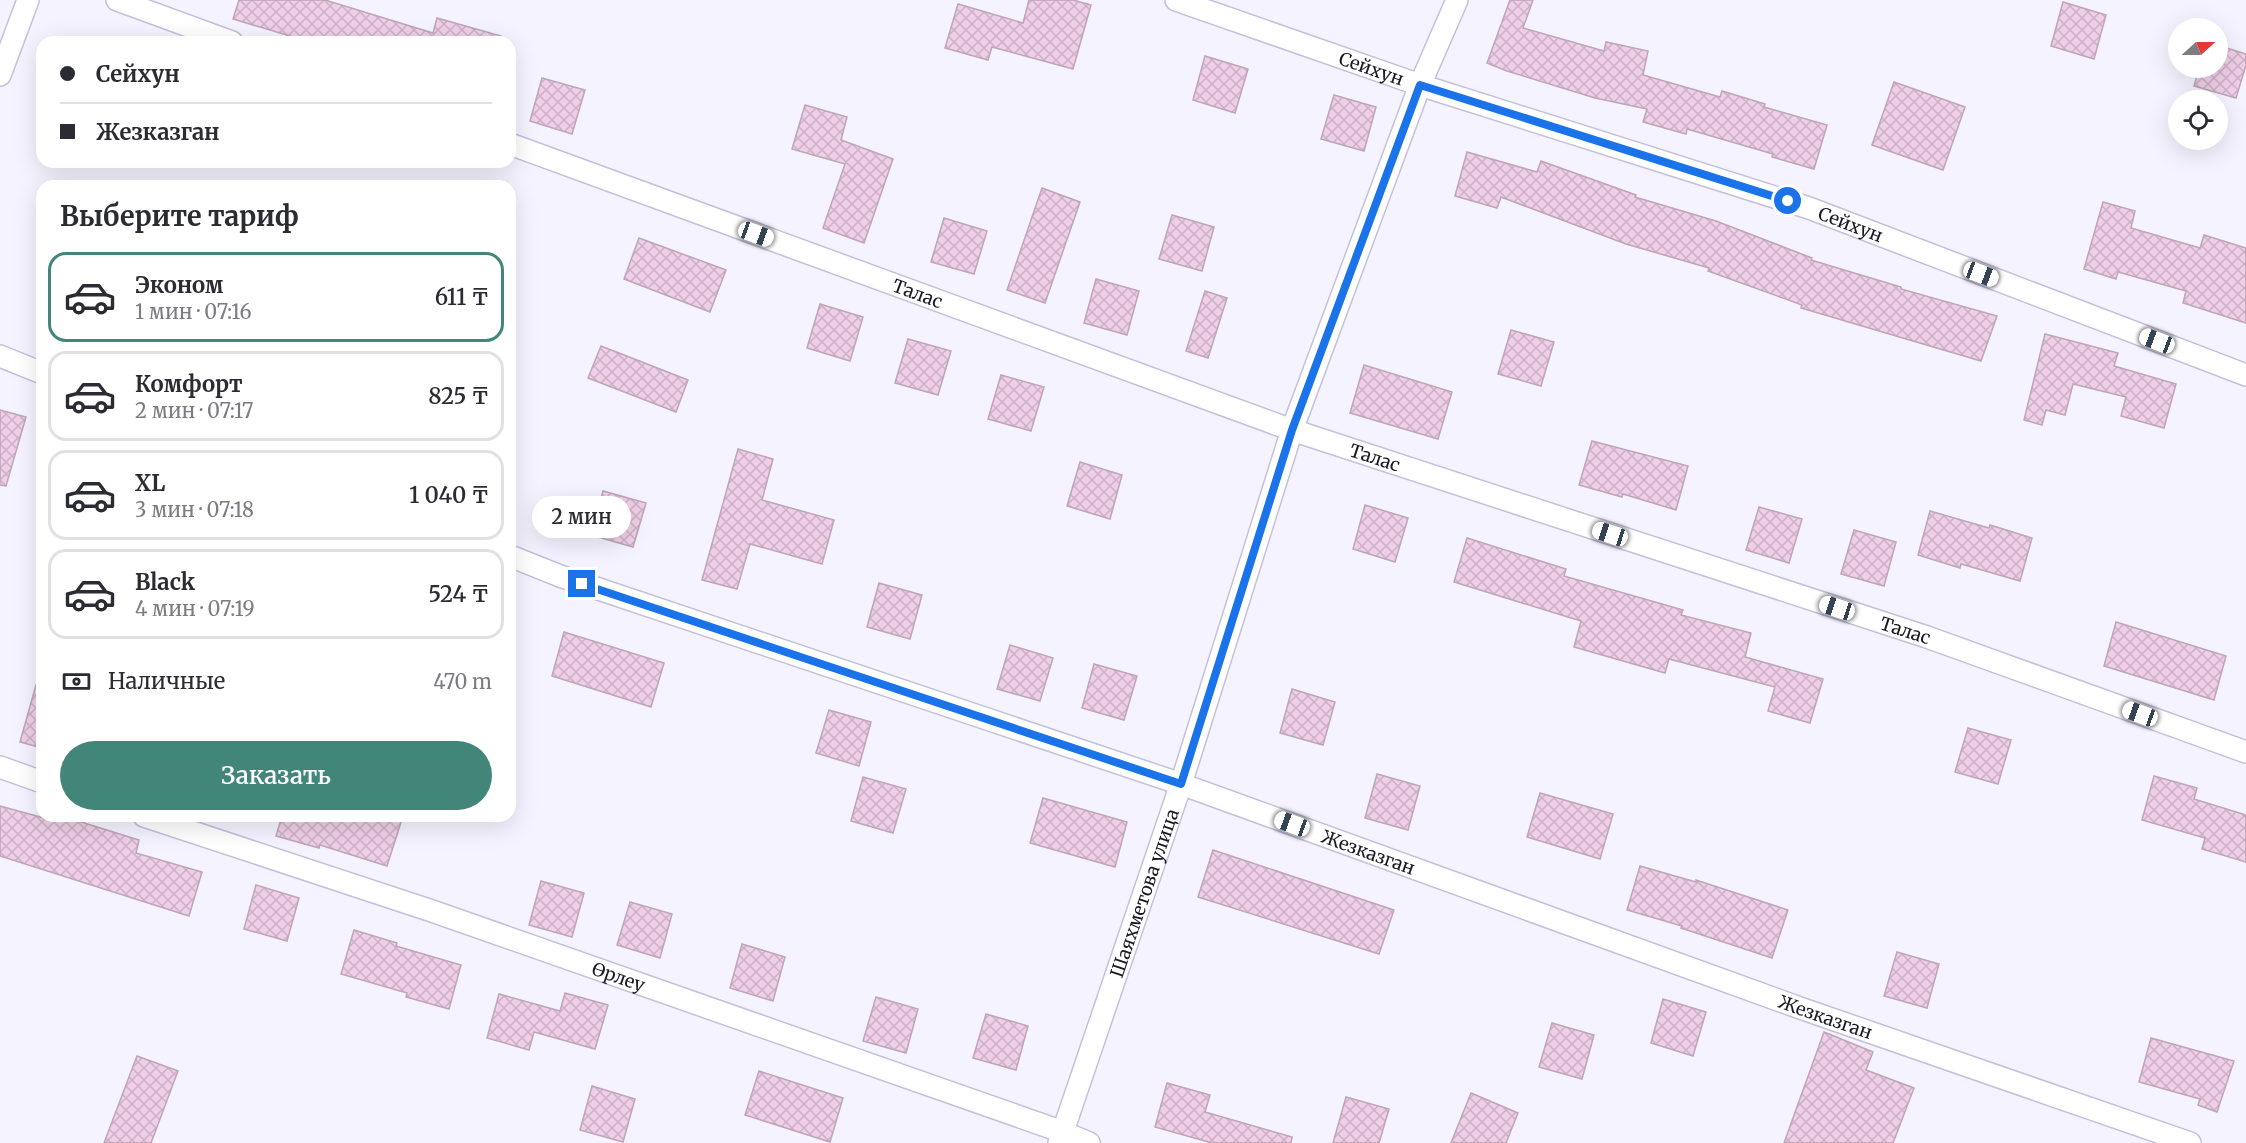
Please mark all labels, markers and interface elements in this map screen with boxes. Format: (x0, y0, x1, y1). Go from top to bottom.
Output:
north arrow (2168, 18, 2228, 78)
map controls (2168, 18, 2228, 150)
street label: Сейхун (1336, 46, 1407, 90)
text: Сейхун (96, 60, 180, 88)
button: locate (2168, 90, 2228, 150)
text: Жезказган (96, 118, 220, 146)
route start (1774, 187, 1801, 214)
text: Выберите тариф (60, 199, 299, 233)
street label: Сейхун (1815, 201, 1886, 247)
car (736, 219, 776, 249)
car (1961, 259, 2001, 289)
icon: car (63, 270, 117, 324)
text: Эконом (135, 271, 223, 299)
street label: Талас (889, 273, 946, 313)
text: 611 ₸ (435, 283, 489, 311)
text: 1 мин · 07:16 (135, 299, 252, 324)
car (2137, 326, 2177, 356)
icon: car (63, 369, 117, 423)
text: Комфорт (135, 370, 243, 398)
text: 825 ₸ (428, 382, 489, 410)
text: 2 мин · 07:17 (135, 398, 253, 423)
street label: Талас (1347, 438, 1403, 476)
icon: car (63, 468, 117, 522)
text: XL (135, 469, 165, 497)
text: 1 040 ₸ (409, 481, 489, 509)
text: 3 мин · 07:18 (135, 497, 254, 522)
callout: 2 мин (532, 497, 632, 539)
text: 2 мин (551, 504, 612, 529)
car (1590, 520, 1630, 548)
icon: car (63, 567, 117, 621)
text: Black (135, 568, 195, 596)
route end (568, 570, 595, 597)
text: 524 ₸ (428, 580, 489, 608)
car (1817, 594, 1857, 622)
text: 4 мин · 07:19 (135, 596, 255, 621)
street label: Талас (1877, 611, 1934, 649)
icon: cash (60, 665, 93, 698)
text: Наличные (108, 667, 225, 695)
text: 470 m (433, 669, 492, 694)
car (2120, 699, 2160, 729)
button: Заказать (60, 741, 492, 810)
street label: Шаяхметова улица (1105, 805, 1183, 980)
car (1272, 809, 1312, 839)
street label: Жезказган (1318, 824, 1418, 879)
street label: Өрлеу (589, 956, 649, 996)
street label: Жезказган (1775, 990, 1875, 1044)

